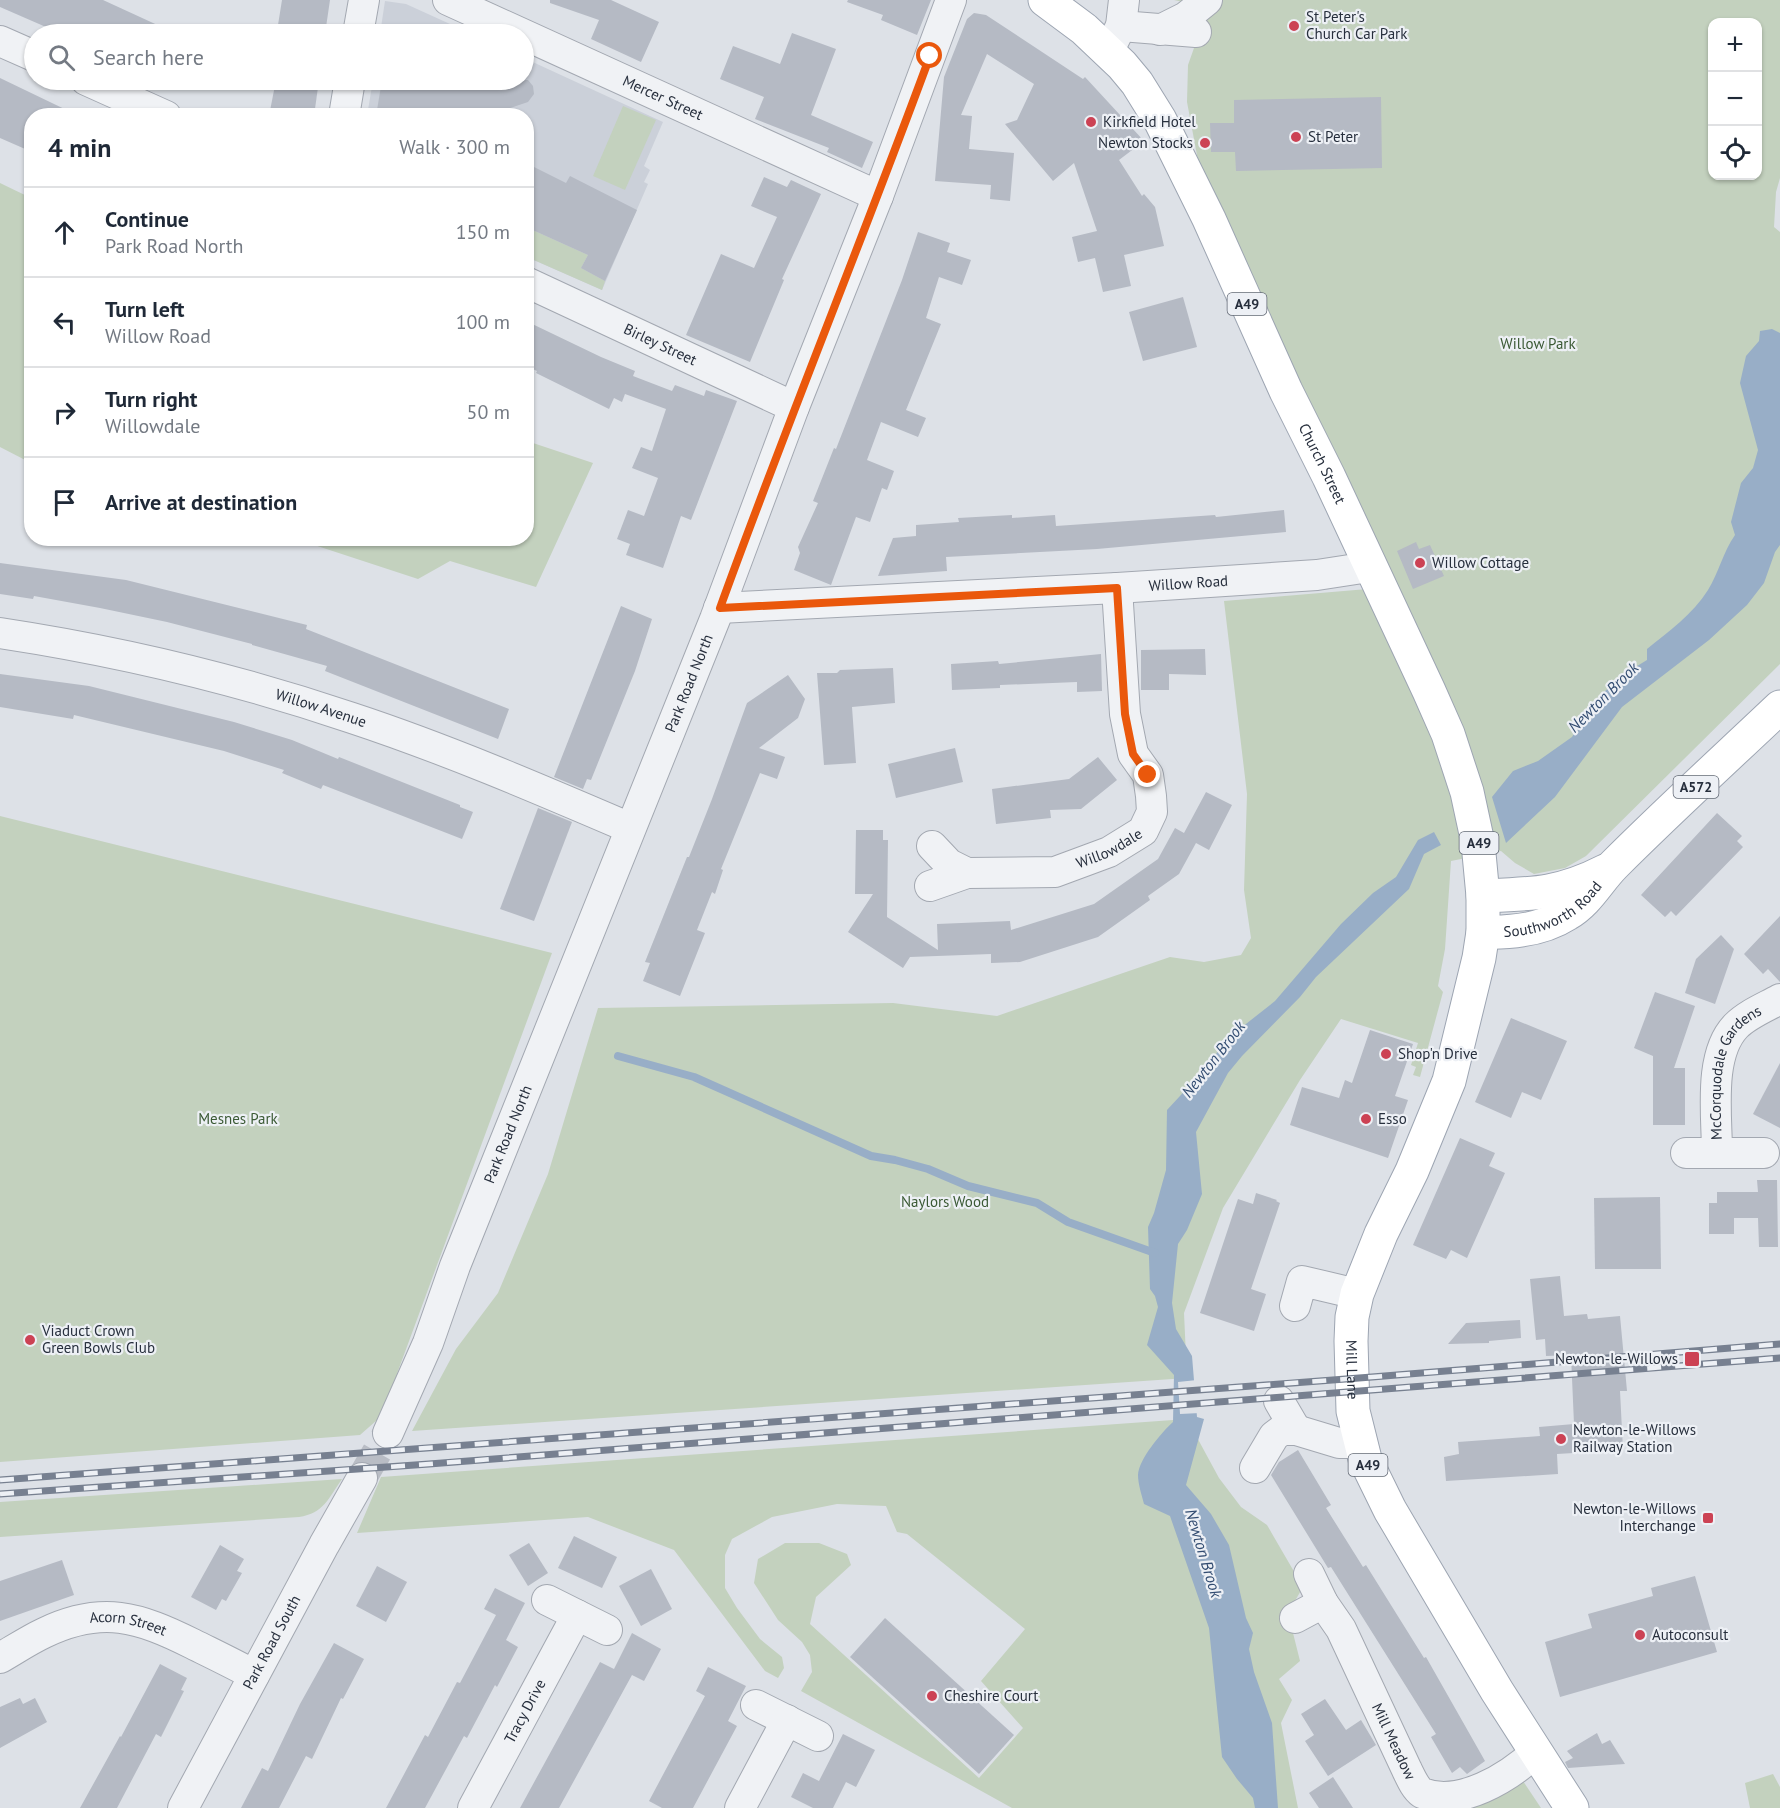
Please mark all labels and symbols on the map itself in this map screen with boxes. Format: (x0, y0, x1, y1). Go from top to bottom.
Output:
place label: St Peter's Church Car Park (1306, 7, 1408, 43)
marker: St Peter's Church Car Park (1287, 19, 1301, 33)
route start (916, 42, 942, 68)
street label: Mercer Street (620, 71, 706, 124)
place label: Kirkfield Hotel (1103, 112, 1196, 131)
marker: Kirkfield Hotel (1084, 115, 1098, 129)
place label: St Peter (1308, 127, 1358, 146)
marker: St Peter (1289, 130, 1303, 144)
place label: Newton Stocks (1098, 133, 1193, 152)
marker: Newton Stocks (1198, 136, 1212, 150)
road number: A49 (1228, 293, 1266, 315)
street label: Birley Street (621, 319, 700, 369)
park label: Willow Park (1500, 334, 1576, 353)
street label: Church Street (1295, 420, 1350, 507)
place label: Willow Cottage (1432, 553, 1529, 572)
marker: Willow Cottage (1413, 556, 1427, 570)
street label: Willow Road (1148, 571, 1229, 595)
street label: Park Road North (660, 631, 717, 735)
water label: Newton Brook (1564, 657, 1643, 736)
street label: Willow Avenue (273, 684, 369, 731)
route end (1134, 761, 1160, 787)
road number: A572 (1674, 776, 1718, 798)
street label: Willowdale (1073, 824, 1146, 872)
road number: A49 (1460, 832, 1498, 854)
street label: Southworth Road (1503, 877, 1606, 941)
street label: McCorquodale Gardens (1706, 1001, 1764, 1140)
water label: Newton Brook (1177, 1016, 1250, 1101)
place label: Shop'n Drive (1398, 1044, 1478, 1063)
marker: Shop'n Drive (1379, 1047, 1393, 1061)
street label: Park Road North (479, 1082, 536, 1186)
park label: Mesnes Park (198, 1109, 279, 1128)
place label: Esso (1378, 1109, 1407, 1128)
marker: Esso (1359, 1112, 1373, 1126)
park label: Naylors Wood (901, 1192, 989, 1211)
place label: Viaduct Crown Green Bowls Club (41, 1321, 155, 1357)
marker: Viaduct Crown Green Bowls Club (23, 1333, 37, 1347)
street label: Mill Lane (1342, 1340, 1363, 1400)
place label: Newton-le-Willows (1555, 1349, 1678, 1368)
marker: Newton-le-Willows (1683, 1350, 1701, 1368)
place label: Newton-le-Willows Railway Station (1573, 1420, 1696, 1456)
marker: Newton-le-Willows Railway Station (1554, 1432, 1568, 1446)
road number: A49 (1348, 1454, 1388, 1476)
place label: Newton-le-Willows Interchange (1573, 1499, 1696, 1535)
water label: Newton Brook (1181, 1506, 1227, 1600)
marker: Newton-le-Willows Interchange (1701, 1511, 1715, 1525)
street label: Park Road South (238, 1592, 304, 1693)
street label: Acorn Street (88, 1607, 170, 1640)
place label: Autoconsult (1652, 1625, 1728, 1644)
marker: Autoconsult (1633, 1628, 1647, 1642)
street label: Tracy Drive (500, 1676, 550, 1746)
place label: Cheshire Court (944, 1686, 1038, 1705)
marker: Cheshire Court (925, 1689, 939, 1703)
street label: Mill Meadow (1368, 1700, 1420, 1783)

